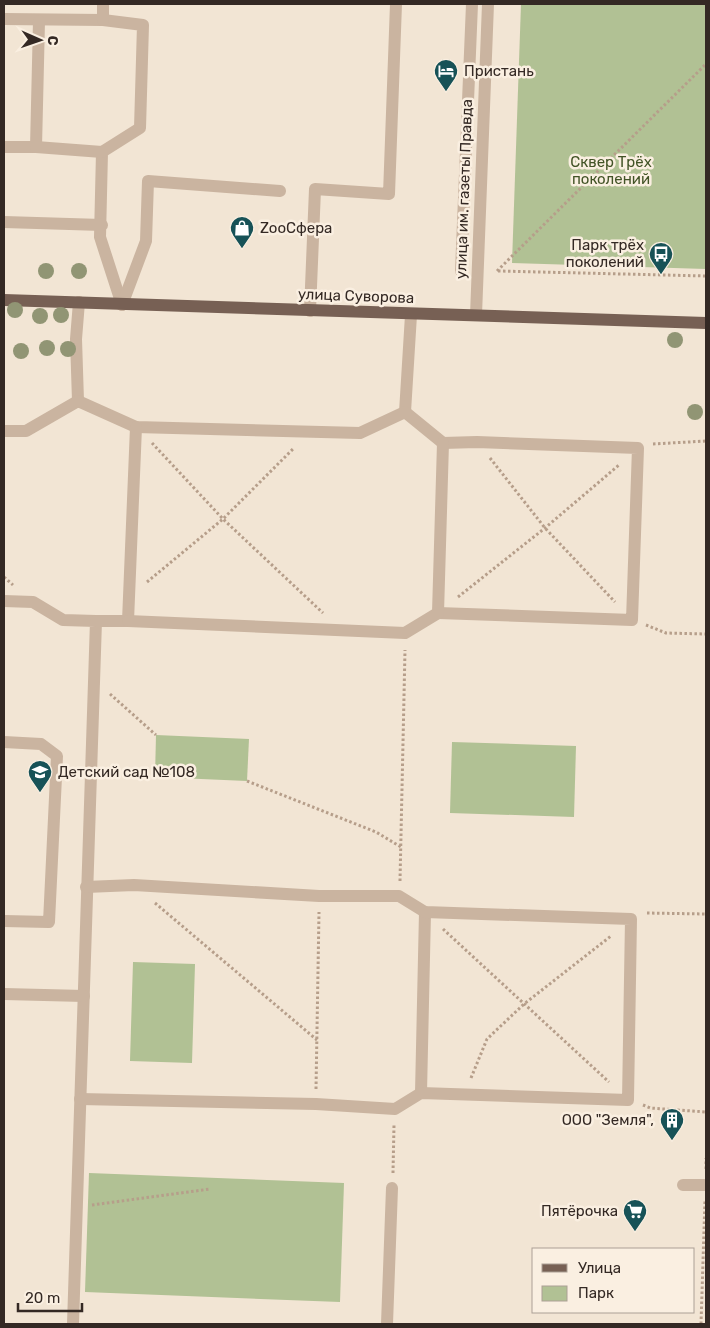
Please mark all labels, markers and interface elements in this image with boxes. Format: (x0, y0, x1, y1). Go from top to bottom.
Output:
north arrow (15, 15, 65, 65)
text: С (44, 35, 61, 46)
hotel icon: Пристань (433, 58, 459, 92)
place label: Пристань (464, 62, 534, 80)
street label: улица им. газеты Правда (452, 99, 476, 279)
park label: Сквер Трёх поколений (570, 153, 652, 188)
shop icon: ZooСфера (229, 215, 255, 249)
place label: ZooСфера (260, 219, 332, 237)
place label: Парк трёх поколений (566, 236, 644, 271)
bus stop icon: Парк трёх поколений (648, 241, 674, 275)
street label: улица Суворова (298, 285, 414, 307)
school or university icon: Детский сад №108 (27, 759, 53, 793)
place label: Детский сад №108 (58, 763, 195, 781)
building icon: ООО "Земля", (659, 1107, 685, 1141)
place label: ООО "Земля", (562, 1111, 654, 1129)
supermarket icon: Пятёрочка (622, 1198, 648, 1232)
place label: Пятёрочка (541, 1202, 618, 1220)
legend (532, 1248, 695, 1313)
text: Улица (578, 1259, 621, 1277)
scale bar (18, 1280, 81, 1312)
text: Парк (578, 1284, 614, 1302)
text: 20 m (25, 1289, 60, 1307)

